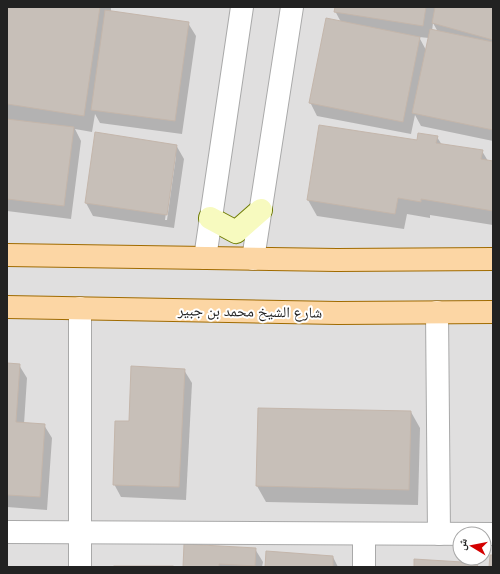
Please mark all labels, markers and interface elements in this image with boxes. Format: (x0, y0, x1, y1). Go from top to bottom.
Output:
street label: شارع الشيخ محمد بن جبير (177, 300, 323, 323)
north arrow (452, 526, 492, 566)
text: ش (454, 537, 471, 551)

